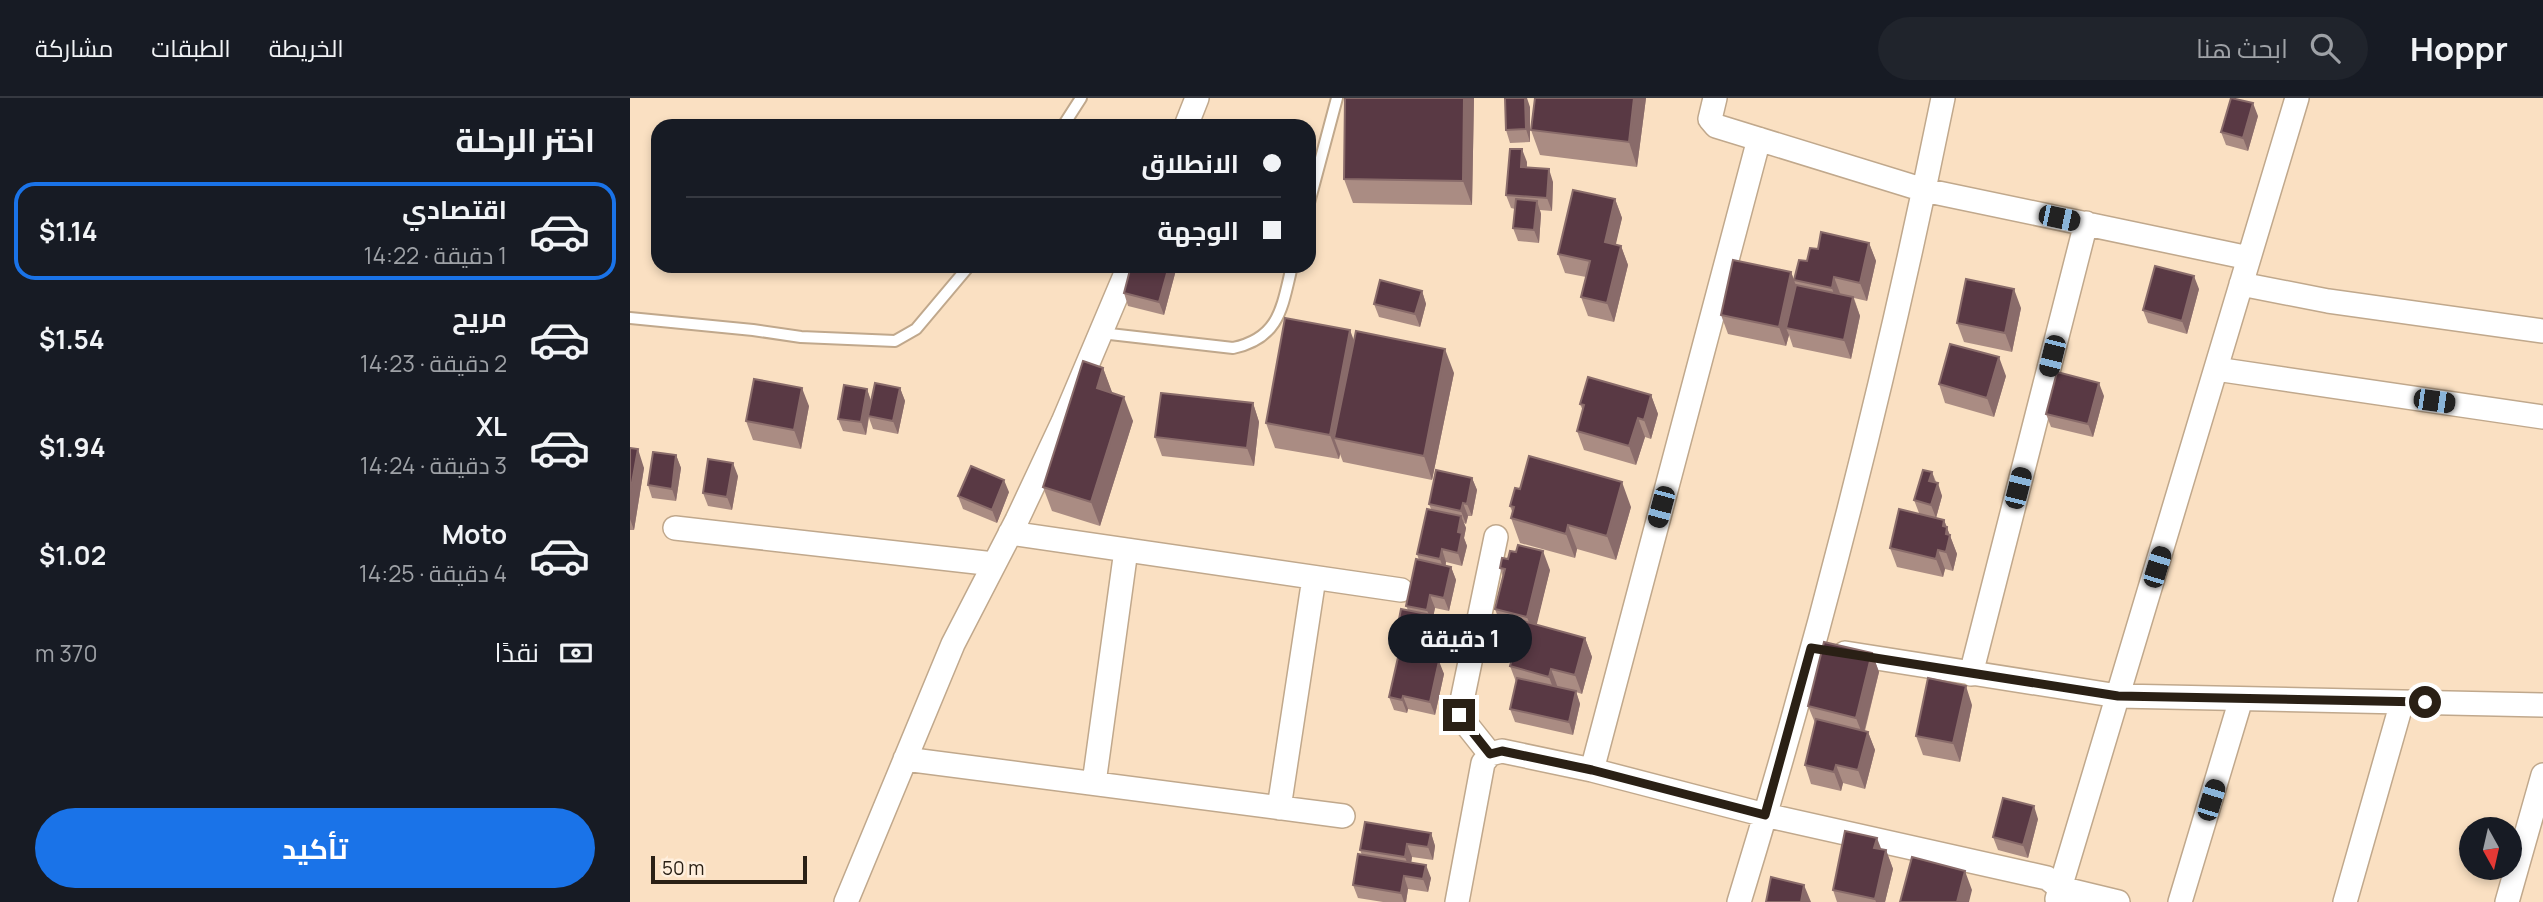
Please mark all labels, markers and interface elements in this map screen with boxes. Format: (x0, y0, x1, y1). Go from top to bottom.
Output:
search box (1878, 17, 2368, 80)
text: Hoppr (2410, 26, 2508, 71)
icon: search (2306, 29, 2344, 67)
text: ابحث هنا (2196, 30, 2288, 66)
text: مشاركة (35, 31, 113, 64)
text: الطبقات (151, 31, 231, 64)
text: الخريطة (269, 31, 344, 64)
text: اختر الرحلة (456, 118, 595, 162)
text: الانطلاق (1141, 145, 1239, 181)
text: اقتصادي (402, 191, 507, 227)
icon: car (528, 200, 591, 263)
car (2037, 203, 2082, 233)
text: الوجهة (1158, 212, 1239, 248)
text: $1.14 (39, 213, 98, 249)
text: 1 دقيقة · 14:22 (364, 239, 507, 271)
text: مريح (452, 299, 507, 335)
icon: car (528, 308, 591, 371)
text: $1.54 (39, 321, 105, 357)
car (2037, 333, 2068, 379)
text: 2 دقيقة · 14:23 (360, 347, 507, 379)
car (2412, 388, 2457, 414)
text: XL (476, 408, 507, 444)
icon: car (528, 416, 591, 479)
text: $1.94 (39, 429, 106, 465)
text: 3 دقيقة · 14:24 (360, 449, 507, 481)
car (2003, 465, 2034, 511)
car (1646, 484, 1677, 530)
text: Moto (442, 516, 507, 552)
icon: car (528, 524, 591, 587)
text: $1.02 (39, 537, 106, 573)
car (2141, 544, 2174, 590)
text: 4 دقيقة · 14:25 (359, 557, 507, 589)
callout: 1 دقيقة (1387, 614, 1531, 662)
text: 1 دقيقة (1420, 622, 1500, 654)
text: نقدًا (495, 634, 539, 670)
icon: cash (557, 634, 595, 672)
text: 370 m (35, 637, 97, 669)
route start (2409, 686, 2441, 718)
route end (1443, 699, 1475, 731)
car (2195, 777, 2228, 823)
button: تأكيد (35, 808, 595, 888)
north arrow (2459, 817, 2522, 880)
map controls (2459, 817, 2522, 880)
scale bar (651, 853, 807, 885)
text: 50 m (662, 855, 704, 881)

